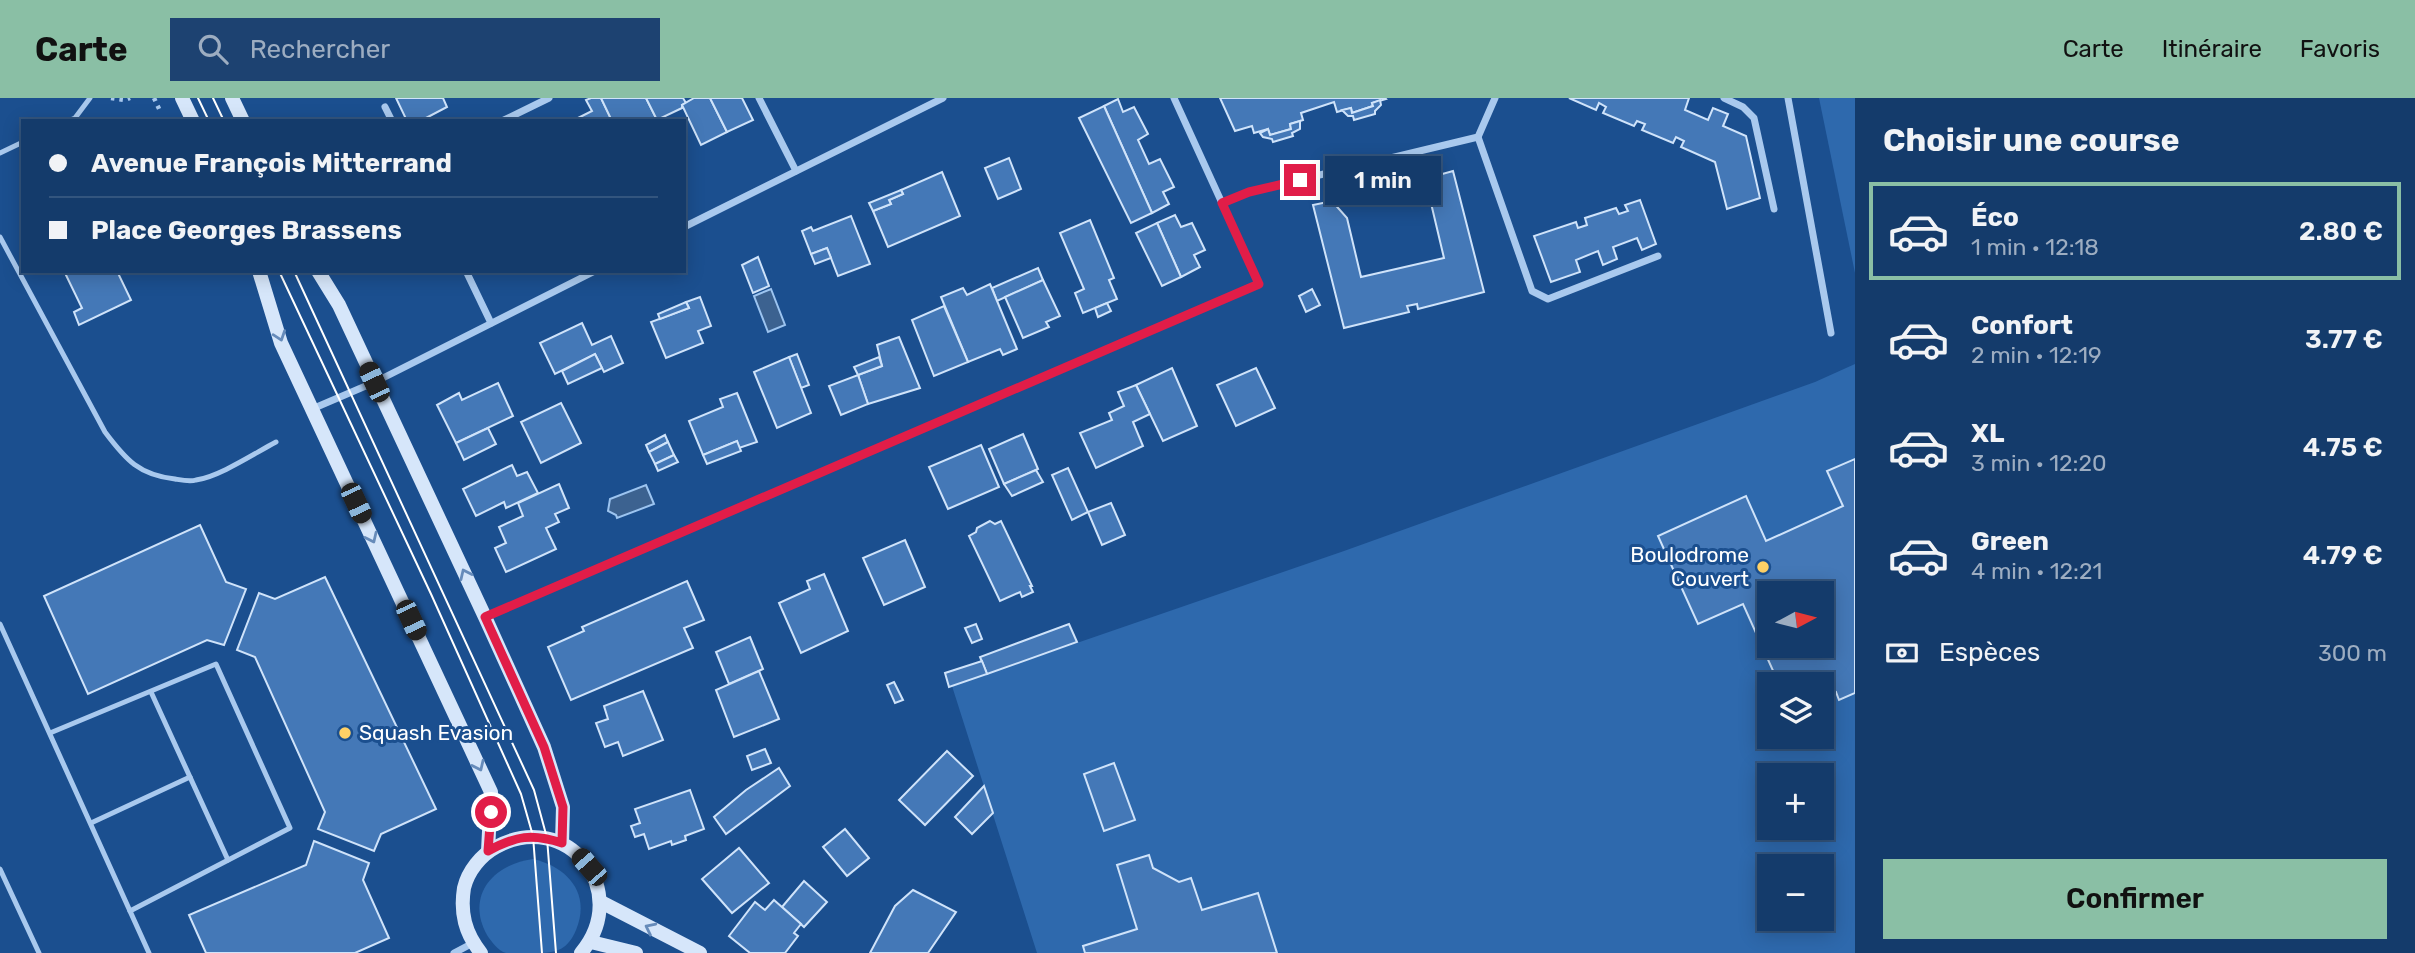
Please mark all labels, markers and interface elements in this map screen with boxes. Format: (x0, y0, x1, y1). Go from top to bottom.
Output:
search box (170, 18, 660, 81)
text: Carte (35, 30, 128, 69)
icon: search (194, 30, 232, 68)
text: Rechercher (250, 34, 390, 65)
text: Carte (2063, 35, 2124, 63)
text: Itinéraire (2162, 35, 2262, 63)
text: Favoris (2300, 35, 2380, 63)
text: Choisir une course (1883, 121, 2180, 159)
text: Avenue François Mitterrand (91, 148, 452, 179)
callout: 1 min (1324, 155, 1440, 204)
route end (1284, 164, 1316, 196)
text: 1 min (1354, 166, 1412, 194)
icon: car (1887, 200, 1950, 263)
text: Éco (1971, 202, 2019, 233)
text: Place Georges Brassens (91, 215, 402, 246)
text: 2.80 € (2299, 216, 2383, 247)
text: 1 min · 12:18 (1971, 233, 2099, 261)
icon: car (1887, 308, 1950, 371)
text: Confort (1971, 310, 2073, 341)
text: 3.77 € (2305, 324, 2383, 355)
one-way arrow (272, 330, 286, 342)
text: 2 min · 12:19 (1971, 341, 2102, 369)
car (356, 359, 393, 405)
icon: car (1887, 416, 1950, 479)
text: XL (1971, 418, 2004, 449)
text: 4.75 € (2303, 432, 2383, 463)
text: 3 min · 12:20 (1971, 449, 2107, 477)
car (338, 480, 375, 526)
icon: car (1887, 524, 1950, 587)
text: Green (1971, 526, 2049, 557)
one-way arrow (364, 531, 378, 543)
text: 4.79 € (2303, 540, 2383, 571)
place label: Boulodrome Couvert (1630, 542, 1749, 591)
text: 4 min · 12:21 (1971, 557, 2102, 585)
marker: Boulodrome Couvert (1755, 559, 1771, 575)
one-way arrow (459, 569, 473, 581)
north arrow (1757, 581, 1834, 658)
map controls (1757, 581, 1834, 931)
car (393, 597, 430, 643)
icon: cash (1883, 634, 1921, 672)
text: Espèces (1939, 637, 2040, 668)
text: 300 m (2318, 639, 2387, 667)
button: layers (1757, 672, 1834, 749)
place label: Squash Evasion (359, 720, 513, 745)
marker: Squash Evasion (337, 725, 353, 741)
one-way arrow (471, 759, 485, 771)
button: + (1757, 763, 1834, 840)
route start (475, 796, 507, 828)
car (568, 844, 611, 890)
button: − (1757, 854, 1834, 931)
button: Confirmer (1883, 859, 2387, 939)
one-way arrow (645, 923, 657, 937)

